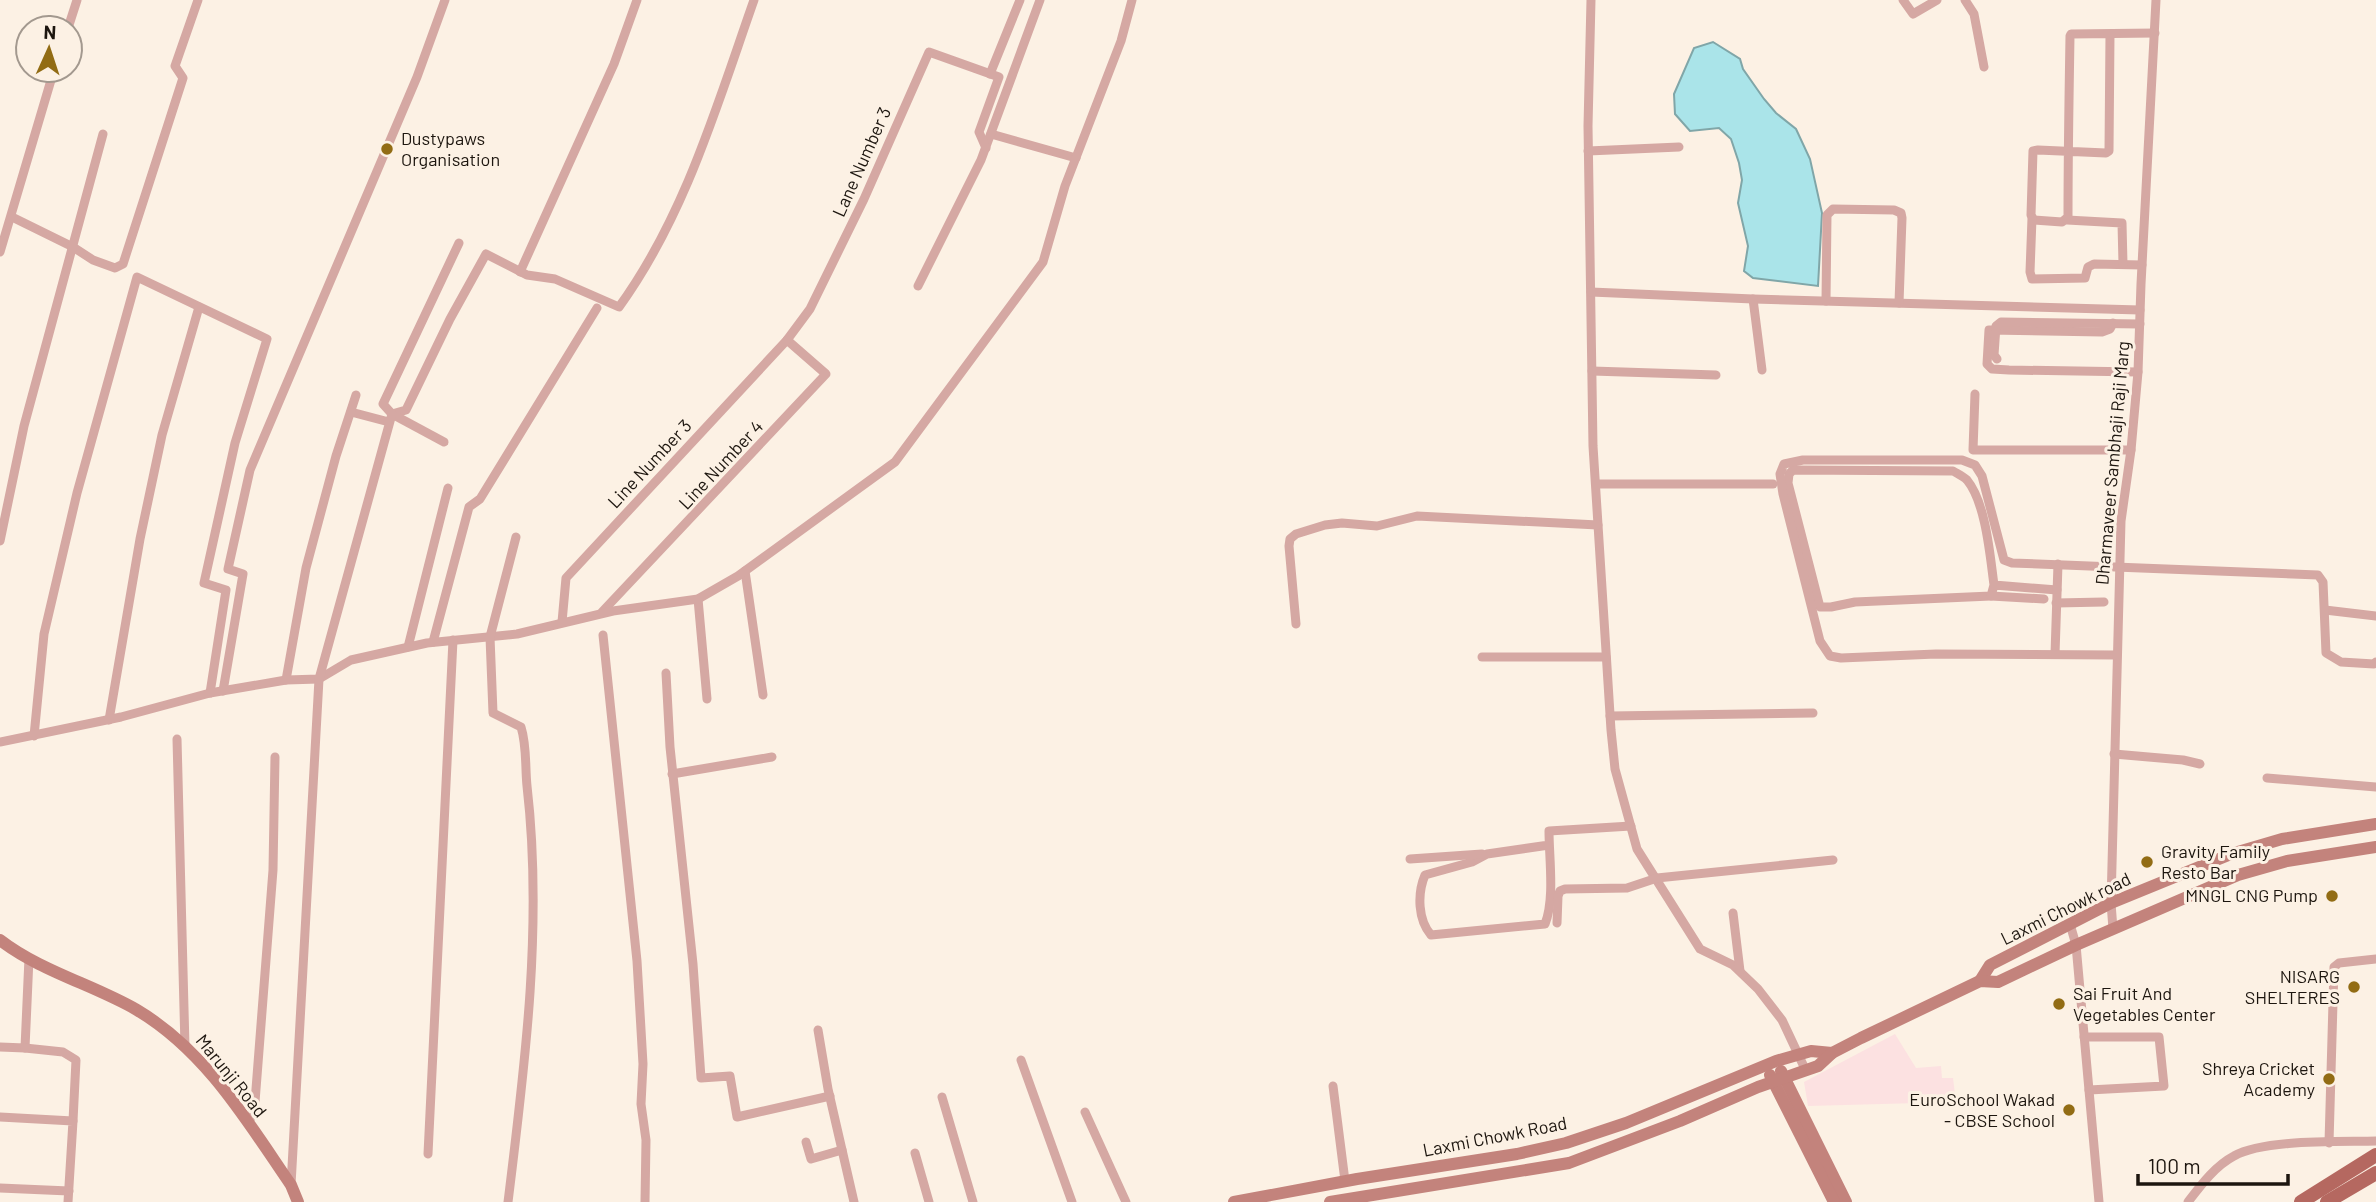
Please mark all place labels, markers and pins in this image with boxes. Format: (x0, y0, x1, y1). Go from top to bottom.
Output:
place label: Dustypaws Organisation (401, 127, 500, 170)
marker: Dustypaws Organisation (379, 141, 395, 157)
place label: Gravity Family Resto Bar (2161, 840, 2270, 883)
marker: Gravity Family Resto Bar (2139, 854, 2155, 870)
place label: MNGL CNG Pump (2185, 884, 2318, 906)
marker: MNGL CNG Pump (2324, 888, 2340, 904)
place label: NISARG SHELTERES (2245, 965, 2340, 1008)
marker: NISARG SHELTERES (2346, 979, 2362, 995)
place label: Sai Fruit And Vegetables Center (2073, 982, 2216, 1025)
marker: Sai Fruit And Vegetables Center (2051, 996, 2067, 1012)
place label: Shreya Cricket Academy (2202, 1057, 2315, 1100)
marker: Shreya Cricket Academy (2321, 1071, 2337, 1087)
place label: EuroSchool Wakad - CBSE School (1909, 1088, 2055, 1131)
marker: EuroSchool Wakad - CBSE School (2061, 1102, 2077, 1118)

